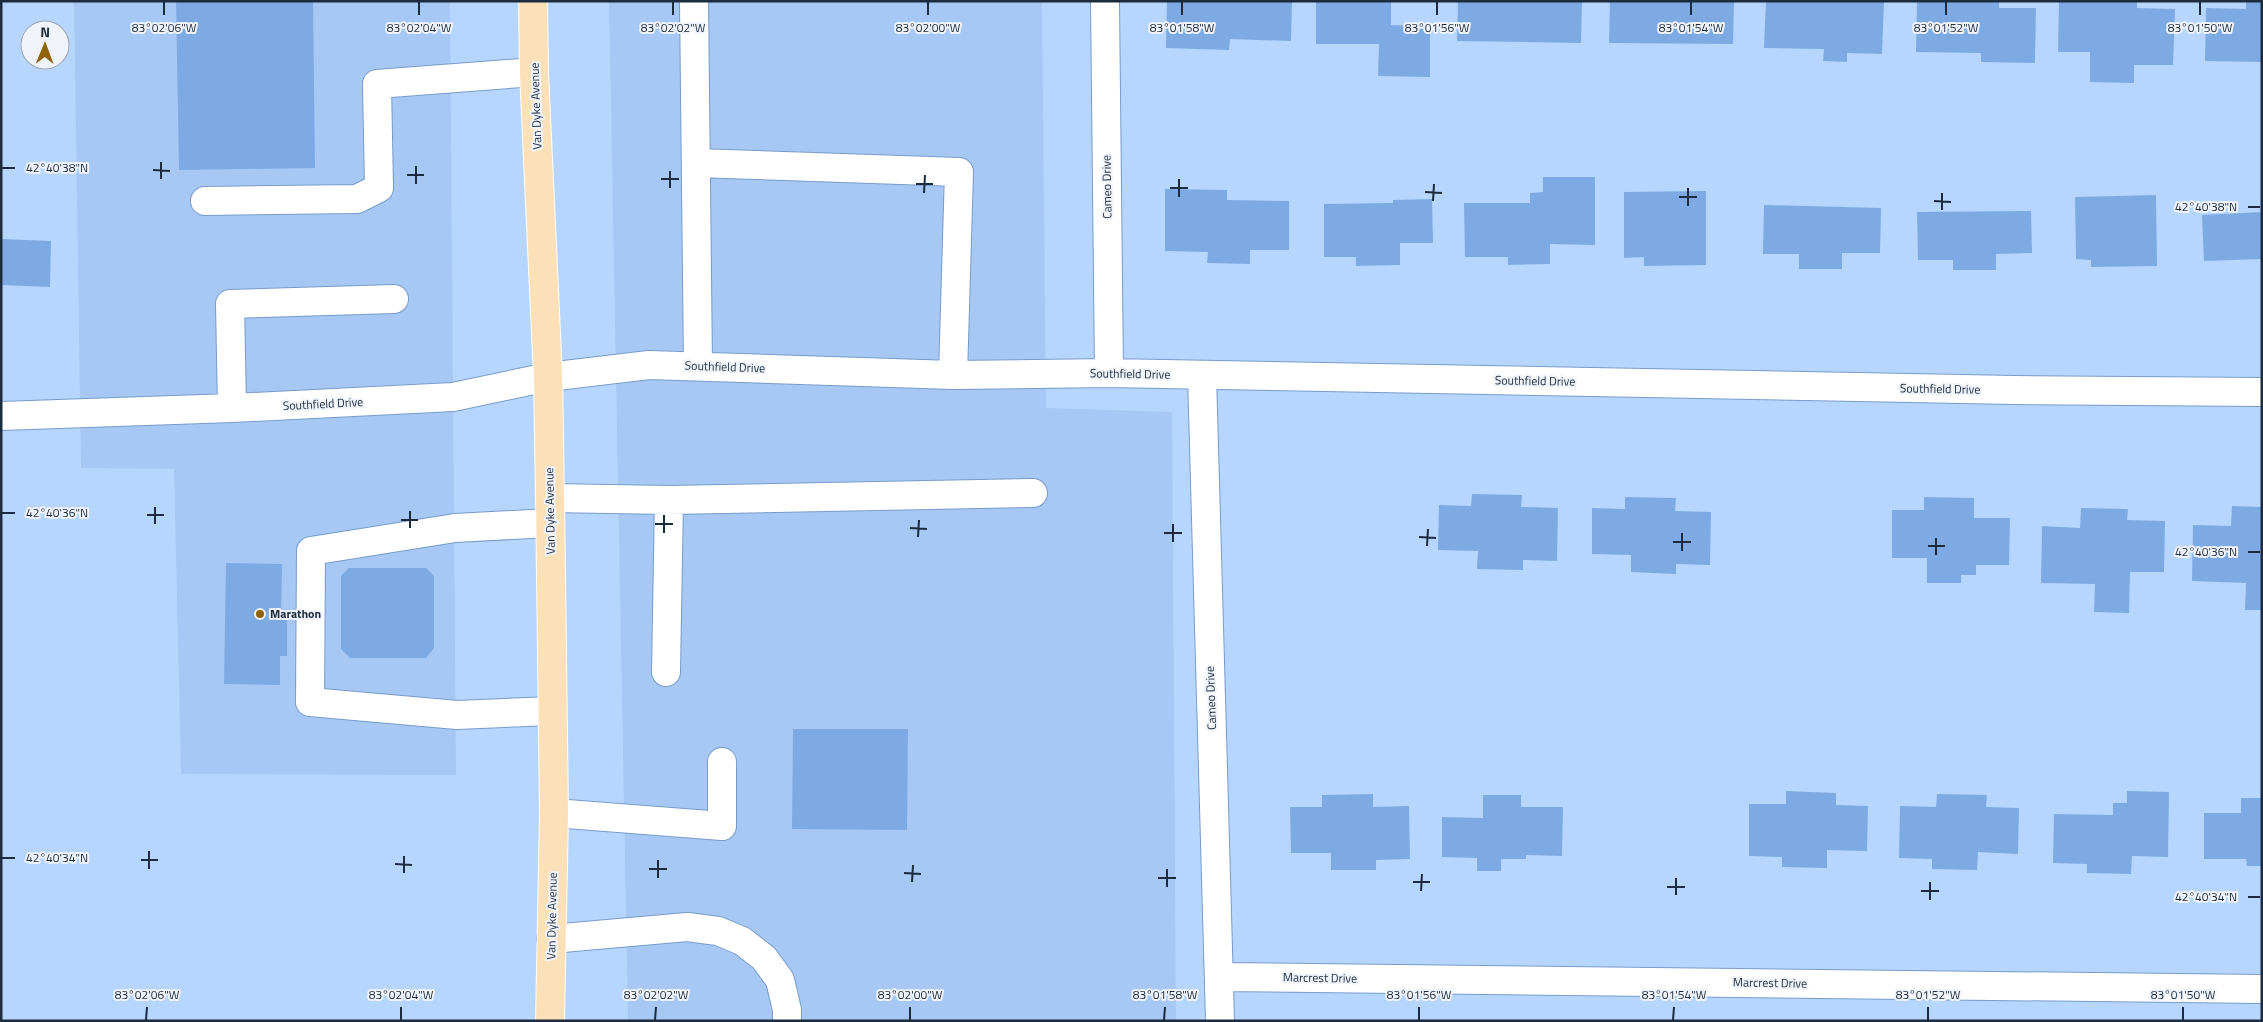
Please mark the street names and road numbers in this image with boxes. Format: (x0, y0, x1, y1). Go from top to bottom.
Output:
street label: Van Dyke Avenue (524, 62, 547, 150)
street label: Cameo Drive (1096, 155, 1117, 219)
street label: Southfield Drive (684, 356, 766, 377)
street label: Southfield Drive (1090, 363, 1170, 384)
street label: Southfield Drive (1495, 370, 1575, 391)
street label: Southfield Drive (1900, 378, 1980, 399)
street label: Southfield Drive (282, 392, 364, 415)
street label: Van Dyke Avenue (539, 467, 560, 555)
street label: Cameo Drive (1200, 666, 1221, 730)
street label: Van Dyke Avenue (541, 872, 562, 960)
street label: Marcrest Drive (1283, 967, 1357, 988)
street label: Marcrest Drive (1733, 972, 1807, 993)

